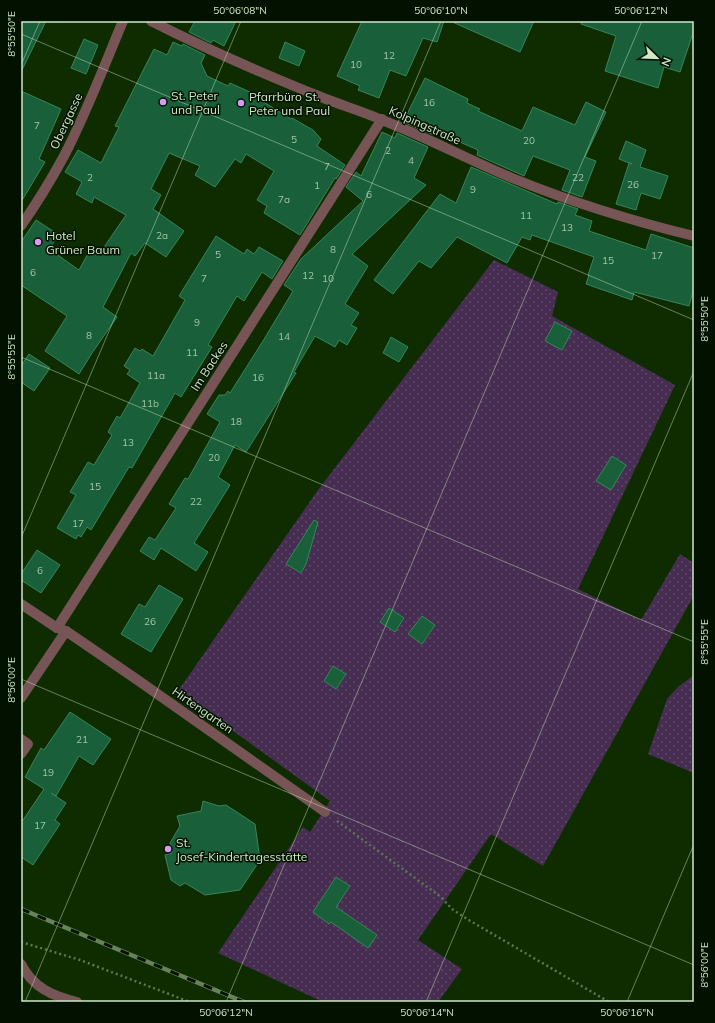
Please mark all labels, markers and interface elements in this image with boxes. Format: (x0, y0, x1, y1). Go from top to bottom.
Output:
text: 50°06'08"N (213, 4, 267, 17)
text: 50°06'10"N (414, 4, 468, 17)
text: 50°06'12"N (614, 4, 668, 17)
text: 8°55'50"E (5, 11, 18, 57)
north arrow (637, 38, 677, 78)
house number: 12 (383, 49, 395, 62)
text: N (658, 55, 674, 68)
house number: 10 (350, 58, 362, 71)
place label: St. Peter und Paul (171, 88, 220, 117)
place label: Pfarrbüro St. Peter und Paul (249, 89, 330, 118)
street label: Obergasse (46, 91, 86, 151)
house number: 16 (423, 96, 435, 109)
marker: St. Peter und Paul (158, 97, 168, 107)
marker: Pfarrbüro St. Peter und Paul (236, 98, 246, 108)
street label: Kolpingstraße (387, 102, 463, 148)
house number: 7 (34, 119, 40, 132)
house number: 5 (291, 133, 297, 146)
house number: 20 (523, 134, 535, 147)
house number: 2 (385, 144, 391, 157)
house number: 4 (408, 154, 414, 167)
house number: 7 (324, 160, 330, 173)
house number: 2 (87, 171, 93, 184)
house number: 22 (572, 171, 584, 184)
house number: 26 (627, 178, 639, 191)
house number: 1 (314, 179, 320, 192)
house number: 9 (470, 183, 476, 196)
house number: 6 (366, 188, 372, 201)
house number: 7a (278, 193, 290, 206)
house number: 11 (520, 209, 532, 222)
house number: 13 (561, 221, 573, 234)
place label: Hotel Grüner Baum (46, 228, 120, 257)
house number: 2a (156, 229, 168, 242)
marker: Hotel Grüner Baum (33, 237, 43, 247)
house number: 8 (330, 243, 336, 256)
house number: 5 (215, 248, 221, 261)
house number: 17 (651, 249, 663, 262)
house number: 15 (602, 254, 614, 267)
house number: 6 (30, 266, 36, 279)
house number: 12 (302, 269, 314, 282)
house number: 7 (201, 272, 207, 285)
house number: 10 (322, 272, 334, 285)
text: 8°55'50"E (698, 296, 711, 342)
house number: 9 (194, 316, 200, 329)
house number: 8 (86, 329, 92, 342)
house number: 14 (278, 330, 290, 343)
text: 8°55'55"E (5, 334, 18, 380)
street label: Im Backes (187, 338, 231, 394)
house number: 11 (186, 346, 198, 359)
house number: 11a (147, 369, 165, 382)
house number: 16 (252, 371, 264, 384)
house number: 11b (141, 397, 159, 410)
house number: 18 (230, 415, 242, 428)
house number: 13 (122, 436, 134, 449)
house number: 20 (208, 451, 220, 464)
house number: 15 (89, 480, 101, 493)
house number: 22 (190, 495, 202, 508)
house number: 17 (72, 517, 84, 530)
house number: 6 (37, 564, 43, 577)
house number: 26 (144, 615, 156, 628)
text: 8°55'55"E (698, 619, 711, 665)
text: 8°56'00"E (5, 657, 18, 703)
street label: Hirtengarten (170, 683, 236, 737)
house number: 21 (76, 733, 88, 746)
house number: 19 (42, 766, 54, 779)
house number: 17 (34, 819, 46, 832)
place label: St. Josef-Kindertagesstätte (176, 835, 307, 864)
marker: St. Josef-Kindertagesstätte (163, 844, 173, 854)
text: 8°56'00"E (698, 942, 711, 988)
text: 50°06'12"N (199, 1006, 253, 1019)
text: 50°06'14"N (400, 1006, 454, 1019)
text: 50°06'16"N (600, 1006, 654, 1019)

